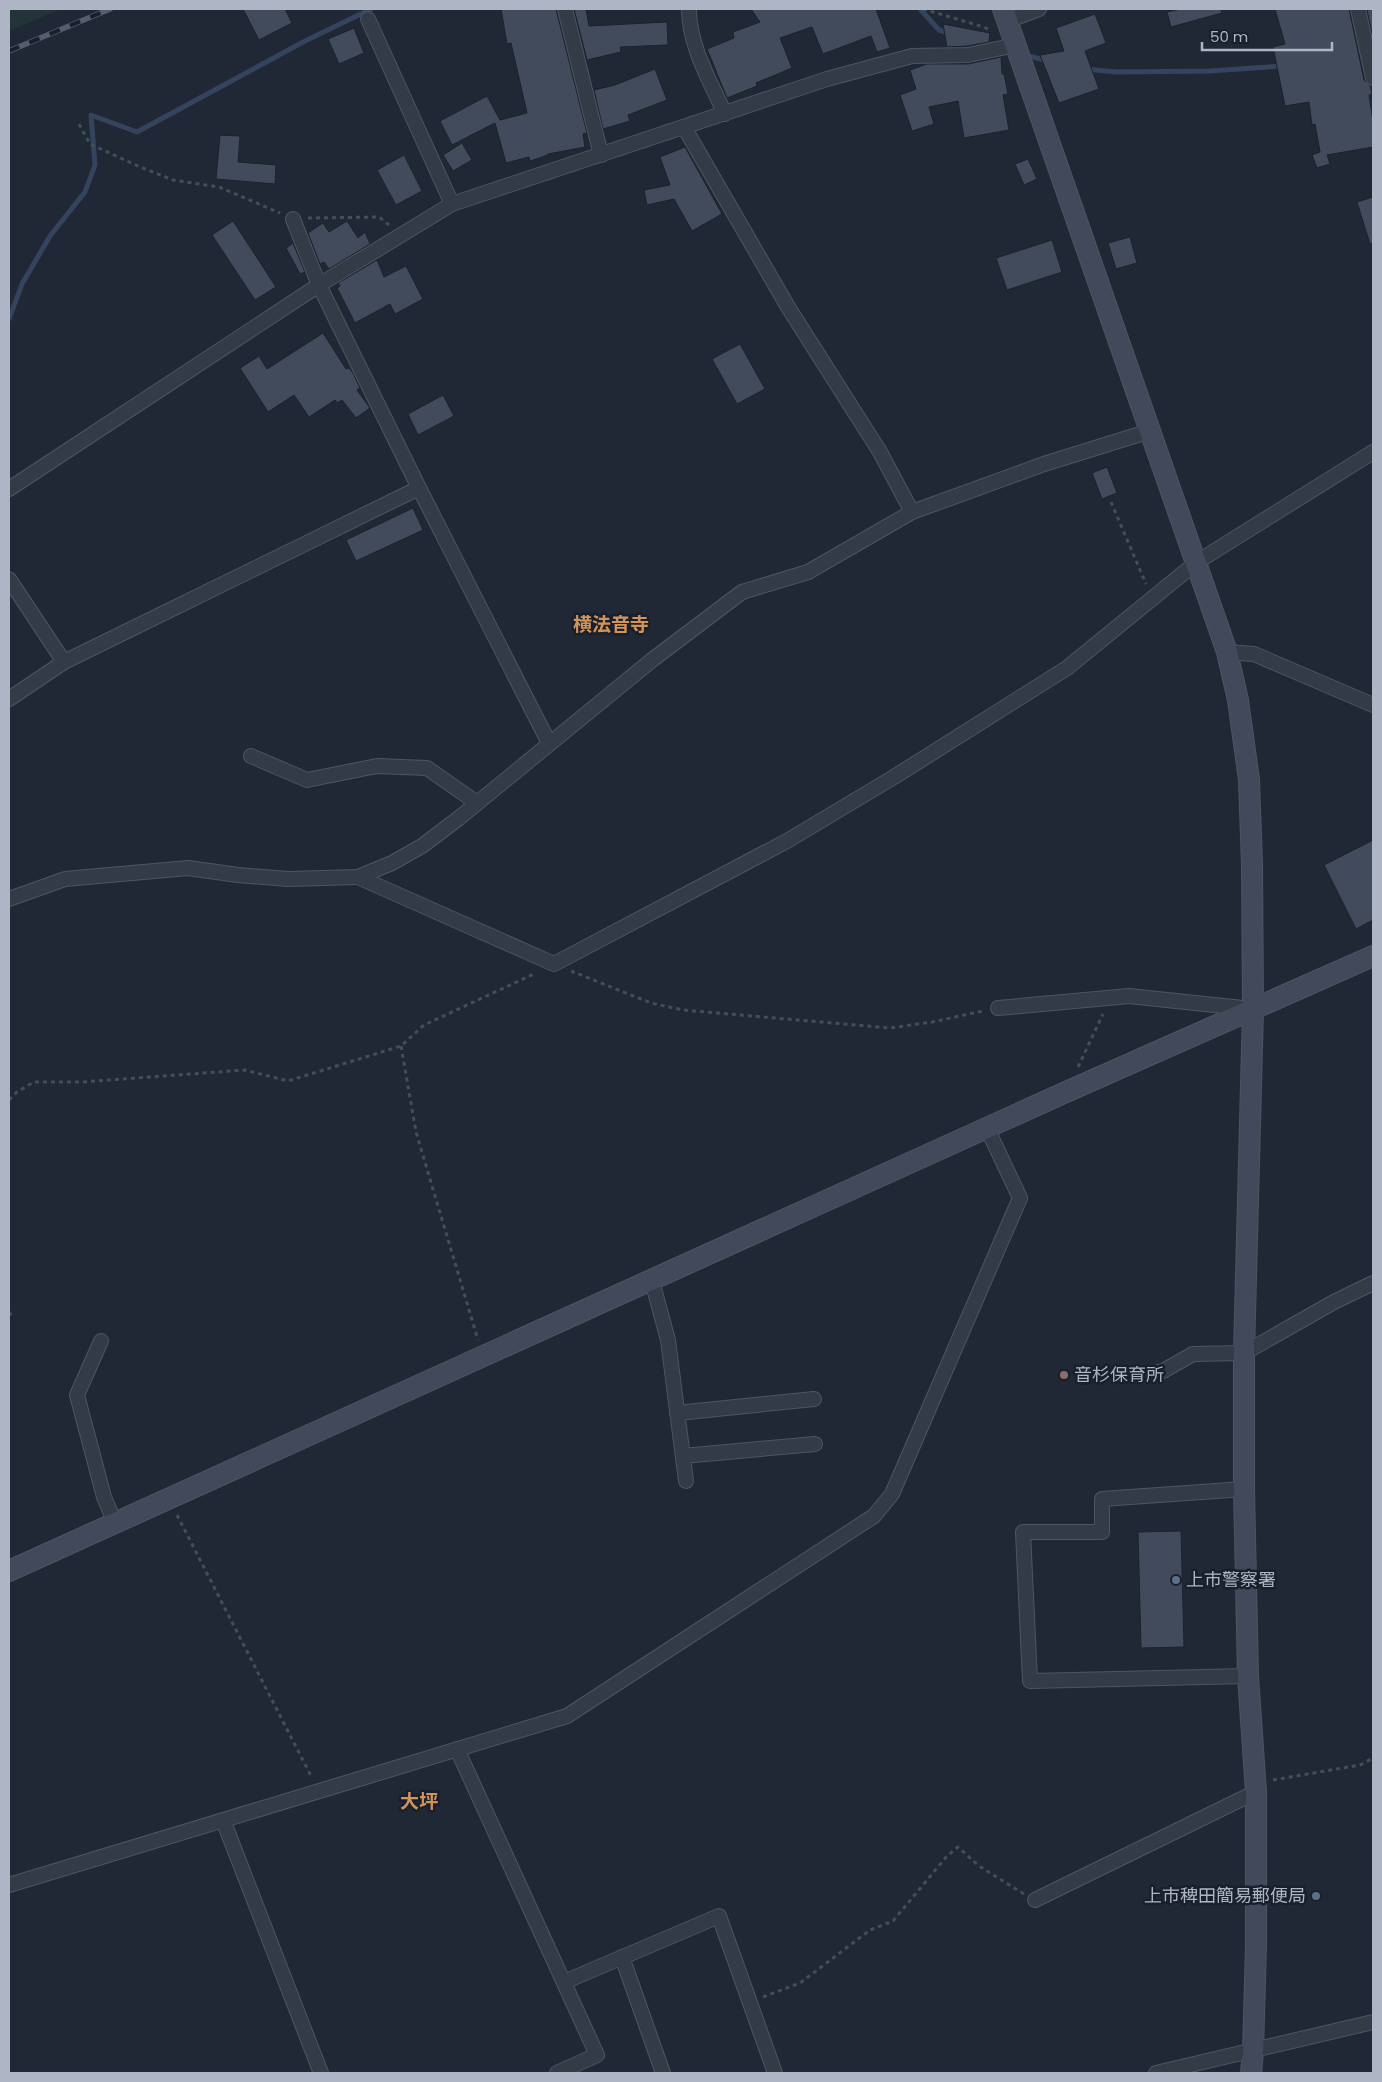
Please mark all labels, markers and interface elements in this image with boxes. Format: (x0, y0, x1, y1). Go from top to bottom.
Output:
scale bar (1202, 20, 1332, 52)
text: 50 m (1210, 26, 1248, 47)
district label: 横法音寺 (573, 611, 649, 638)
place label: 音杉保育所 (1074, 1362, 1164, 1387)
marker: 音杉保育所 (1058, 1369, 1070, 1381)
place label: 上市警察署 (1186, 1567, 1276, 1592)
marker: 上市警察署 (1170, 1574, 1182, 1586)
district label: 大坪 (400, 1788, 438, 1815)
place label: 上市稗田簡易郵便局 (1144, 1883, 1306, 1908)
marker: 上市稗田簡易郵便局 (1310, 1890, 1322, 1902)

